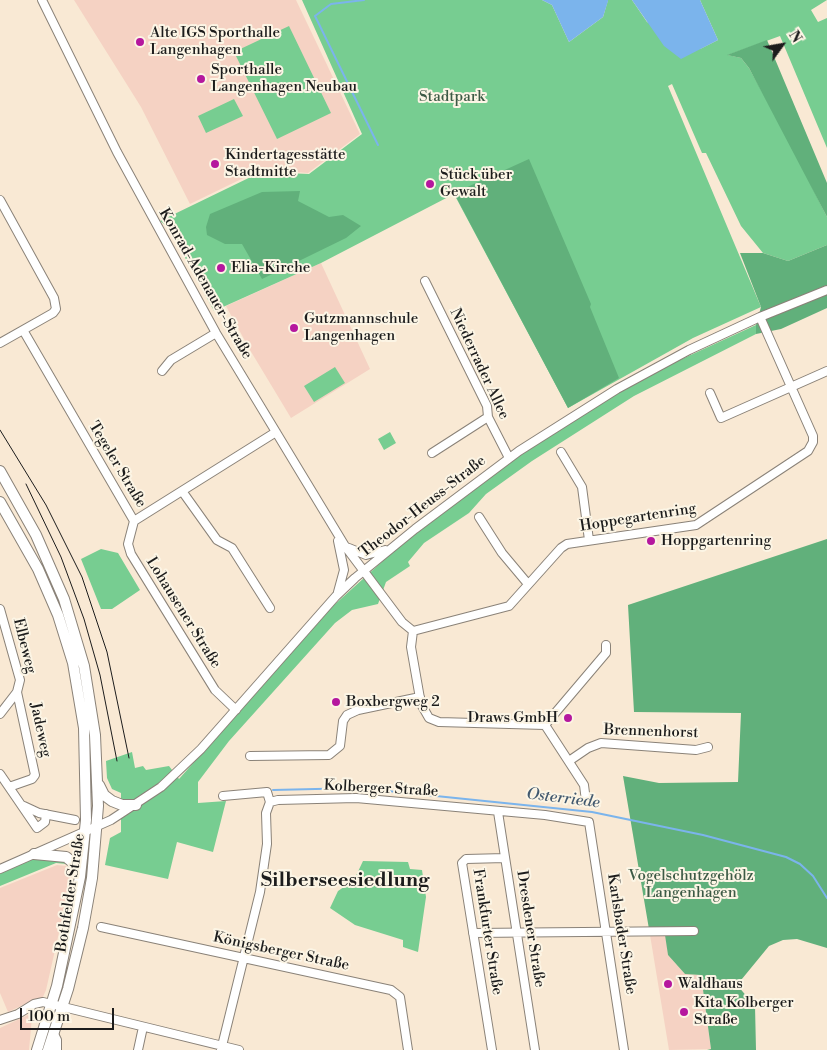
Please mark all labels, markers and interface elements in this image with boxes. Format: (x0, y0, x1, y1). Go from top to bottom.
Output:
north arrow (757, 20, 807, 70)
place label: Alte IGS Sporthalle Langenhagen (150, 24, 280, 59)
text: N (784, 28, 805, 47)
marker: Alte IGS Sporthalle Langenhagen (134, 36, 146, 48)
place label: Sporthalle Langenhagen Neubau (211, 61, 357, 96)
marker: Sporthalle Langenhagen Neubau (195, 73, 207, 85)
park label: Stadtpark (419, 88, 485, 106)
place label: Kindertagesstätte Stadtmitte (225, 146, 346, 181)
marker: Kindertagesstätte Stadtmitte (209, 158, 221, 170)
place label: Stück über Gewalt (440, 166, 512, 201)
marker: Stück über Gewalt (424, 178, 436, 190)
street label: Konrad-Adenauer-Straße (154, 205, 256, 363)
place label: Elia-Kirche (231, 259, 310, 277)
marker: Elia-Kirche (215, 262, 227, 274)
street label: Niederrader Allee (445, 306, 513, 422)
place label: Gutzmannschule Langenhagen (304, 310, 418, 345)
marker: Gutzmannschule Langenhagen (288, 322, 300, 334)
street label: Tegeler Straße (84, 419, 150, 511)
street label: Theodor-Heuss-Straße (356, 452, 490, 562)
street label: Hoppegartenring (578, 500, 698, 536)
place label: Hoppgartenring (661, 532, 771, 550)
marker: Hoppgartenring (645, 535, 657, 547)
street label: Lohausener Straße (142, 554, 224, 672)
street label: Elbeweg (8, 616, 40, 676)
place label: Boxbergweg 2 (346, 693, 440, 711)
marker: Boxbergweg 2 (330, 696, 342, 708)
street label: Jadeweg (25, 701, 55, 759)
place label: Draws GmbH (467, 709, 558, 727)
marker: Draws GmbH (562, 712, 574, 724)
street label: Brennenhorst (603, 721, 699, 743)
street label: Kolberger Straße (323, 777, 439, 801)
water label: Osterriede (525, 785, 601, 813)
street label: Bothfelder Straße (53, 832, 89, 954)
park label: Vogelschutzgehölz Langenhagen (628, 867, 754, 902)
street label: Frankfurter Straße (468, 868, 506, 996)
district label: Silberseesiedlung (261, 869, 429, 893)
street label: Dresdener Straße (512, 869, 548, 989)
street label: Karlsbader Straße (603, 872, 639, 996)
street label: Königsberger Straße (211, 929, 351, 975)
place label: Waldhaus (678, 975, 743, 993)
marker: Waldhaus (662, 978, 674, 990)
place label: Kita Kolberger Straße (694, 994, 794, 1029)
scale bar (22, 998, 116, 1030)
marker: Kita Kolberger Straße (678, 1006, 690, 1018)
text: 100 m (28, 1007, 70, 1026)

